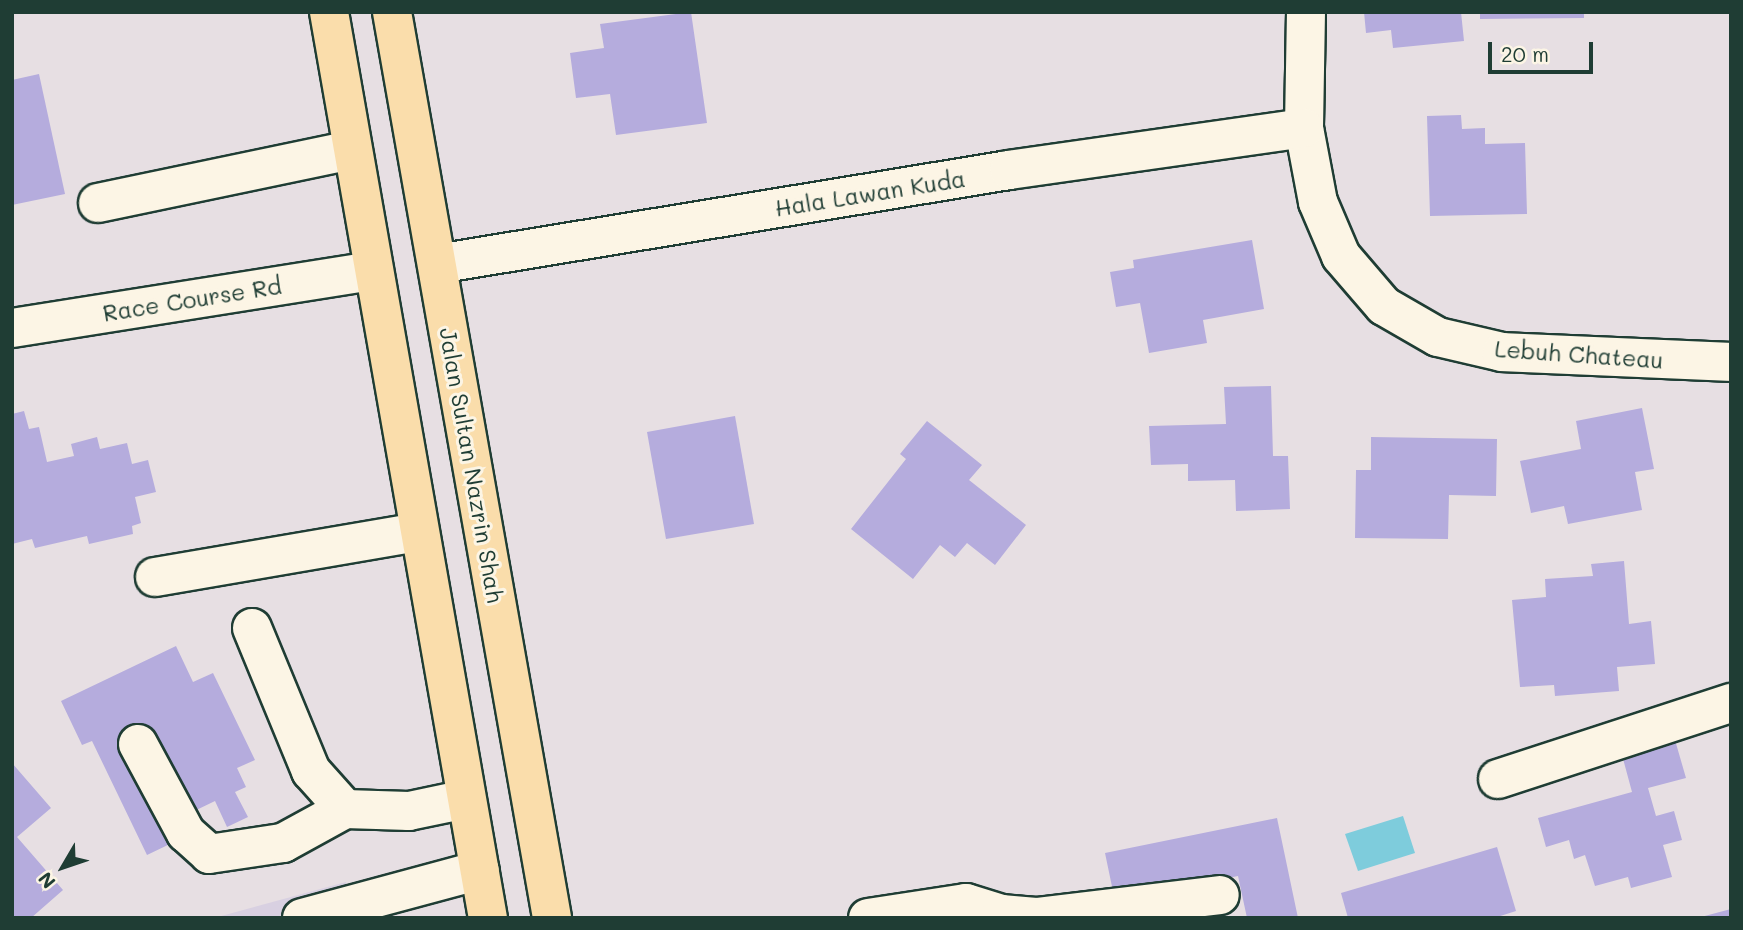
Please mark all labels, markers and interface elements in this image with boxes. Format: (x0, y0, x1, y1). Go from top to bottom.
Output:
scale bar (1491, 28, 1596, 72)
text: 20 m (1501, 40, 1549, 67)
street label: Hala Lawan Kuda (773, 164, 967, 222)
street label: Race Course Rd (101, 271, 283, 327)
street label: Jalan Sultan Nazrin Shah (434, 325, 510, 605)
street label: Lebuh Chateau (1494, 334, 1664, 374)
north arrow (28, 832, 98, 902)
text: N (32, 867, 61, 894)

